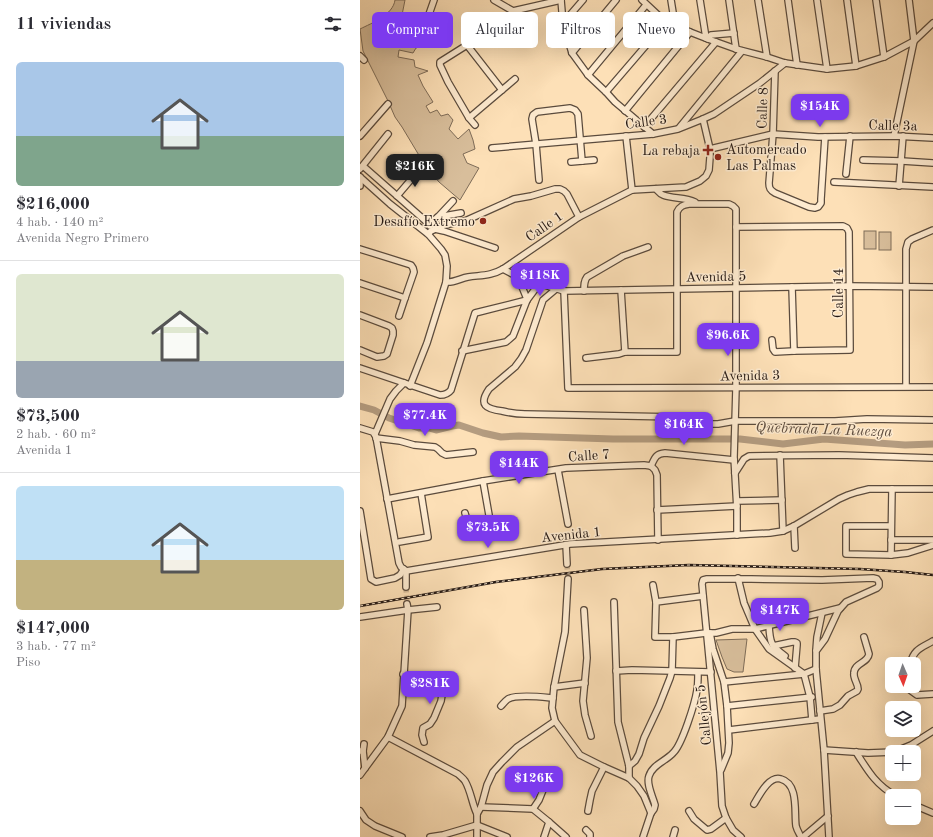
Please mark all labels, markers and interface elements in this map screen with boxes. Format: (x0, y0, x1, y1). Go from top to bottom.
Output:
chip: Comprar (372, 12, 453, 48)
chip: Alquilar (461, 12, 538, 48)
chip: Filtros (546, 12, 615, 48)
chip: Nuevo (623, 12, 689, 48)
icon: filters (322, 13, 344, 35)
text: 11 viviendas (16, 16, 111, 33)
street label: Calle 8 (755, 87, 771, 129)
icon: home (144, 88, 216, 160)
pin: $154K (792, 94, 848, 128)
text: $154K (800, 100, 840, 113)
street label: Calle 3 (624, 112, 668, 132)
street label: Calle 3a (868, 119, 918, 133)
place label: Automercado Las Palmas (726, 143, 807, 173)
place label: La rebaja (642, 144, 700, 158)
marker: La rebaja (703, 145, 713, 155)
marker: Automercado Las Palmas (713, 152, 723, 162)
pin: $216K (387, 154, 443, 188)
text: $216K (395, 160, 435, 173)
text: $216,000 (16, 196, 90, 213)
street label: Calle 1 (523, 209, 566, 245)
place label: Desafío Extremo (373, 215, 475, 229)
text: 4 hab. · 140 m² (16, 216, 103, 229)
marker: Desafío Extremo (478, 216, 488, 226)
text: Avenida Negro Primero (16, 232, 149, 245)
pin: $118K (512, 263, 568, 297)
street label: Calle 14 (832, 268, 846, 318)
text: $118K (520, 269, 560, 282)
street label: Avenida 5 (686, 269, 746, 285)
icon: home (144, 300, 216, 372)
pin: $96.6K (695, 323, 761, 357)
text: $96.6K (706, 329, 750, 342)
street label: Avenida 3 (720, 368, 780, 384)
pin: $77.4K (392, 403, 458, 437)
text: $73,500 (16, 408, 80, 425)
text: $77.4K (403, 409, 447, 422)
pin: $164K (656, 412, 712, 446)
text: $164K (664, 418, 704, 431)
water label: Quebrada La Ruezga (755, 421, 893, 440)
text: 2 hab. · 60 m² (16, 428, 96, 441)
text: Avenida 1 (16, 444, 72, 457)
street label: Calle 7 (567, 448, 611, 464)
pin: $144K (491, 451, 547, 485)
text: $144K (499, 457, 539, 470)
icon: home (144, 512, 216, 584)
pin: $73.5K (455, 515, 521, 549)
text: $73.5K (466, 521, 510, 534)
street label: Avenida 1 (540, 525, 602, 545)
pin: $147K (752, 598, 808, 632)
text: $147K (760, 604, 800, 617)
text: $147,000 (16, 620, 90, 637)
text: 3 hab. · 77 m² (16, 640, 96, 653)
text: Piso (16, 656, 40, 669)
north arrow (885, 657, 921, 693)
map controls (885, 657, 921, 825)
pin: $281K (402, 671, 458, 705)
text: $281K (410, 677, 450, 690)
street label: Callejón 5 (694, 684, 714, 746)
button: layers (885, 701, 921, 737)
button: + (885, 745, 921, 781)
pin: $126K (506, 766, 562, 800)
text: $126K (514, 772, 554, 785)
button: − (885, 789, 921, 825)

